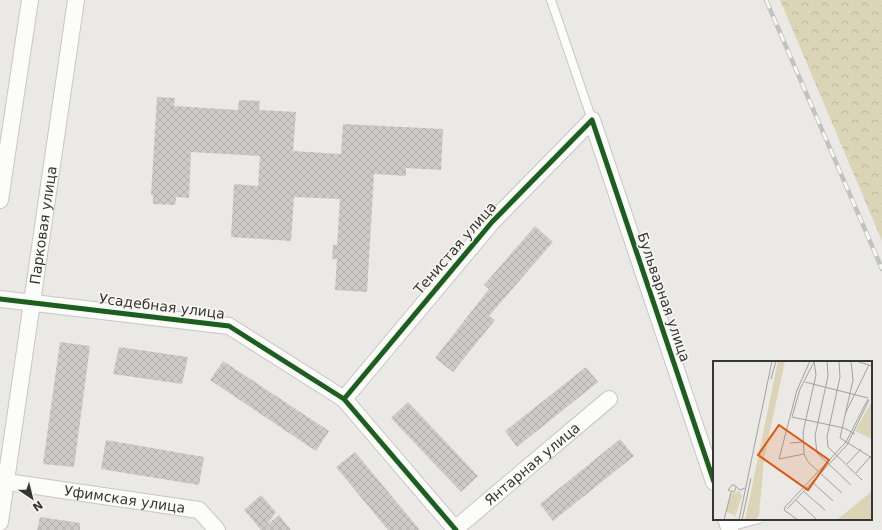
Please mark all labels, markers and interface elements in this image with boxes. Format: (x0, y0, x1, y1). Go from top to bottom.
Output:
street label: Парковая улица (27, 165, 60, 285)
street label: Тенистая улица (410, 199, 499, 298)
street label: Бульварная улица (634, 230, 694, 364)
street label: Усадебная улица (98, 290, 226, 322)
inset map (713, 361, 872, 520)
street label: Янтарная улица (481, 419, 583, 509)
north arrow (12, 478, 52, 518)
street label: Уфимская улица (63, 482, 186, 516)
text: N (30, 498, 45, 514)

